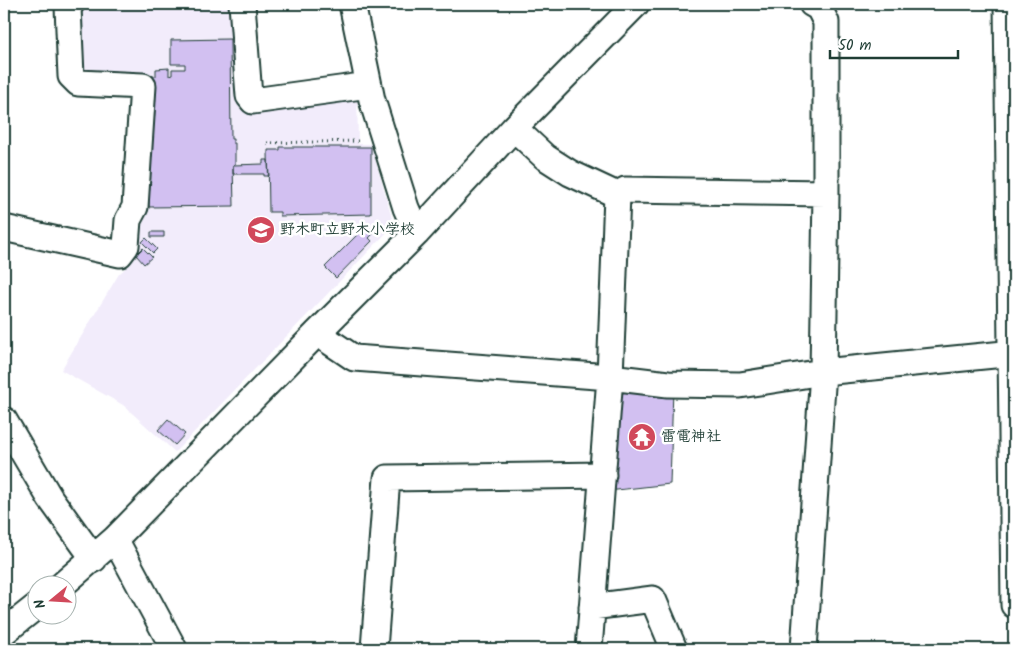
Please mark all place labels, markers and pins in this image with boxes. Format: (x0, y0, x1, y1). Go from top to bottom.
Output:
school or university icon: 野木町立野木小学校 (246, 215, 276, 245)
place label: 野木町立野木小学校 (280, 218, 415, 242)
temple icon: 雷電神社 (627, 422, 657, 452)
place label: 雷電神社 (661, 425, 721, 449)

